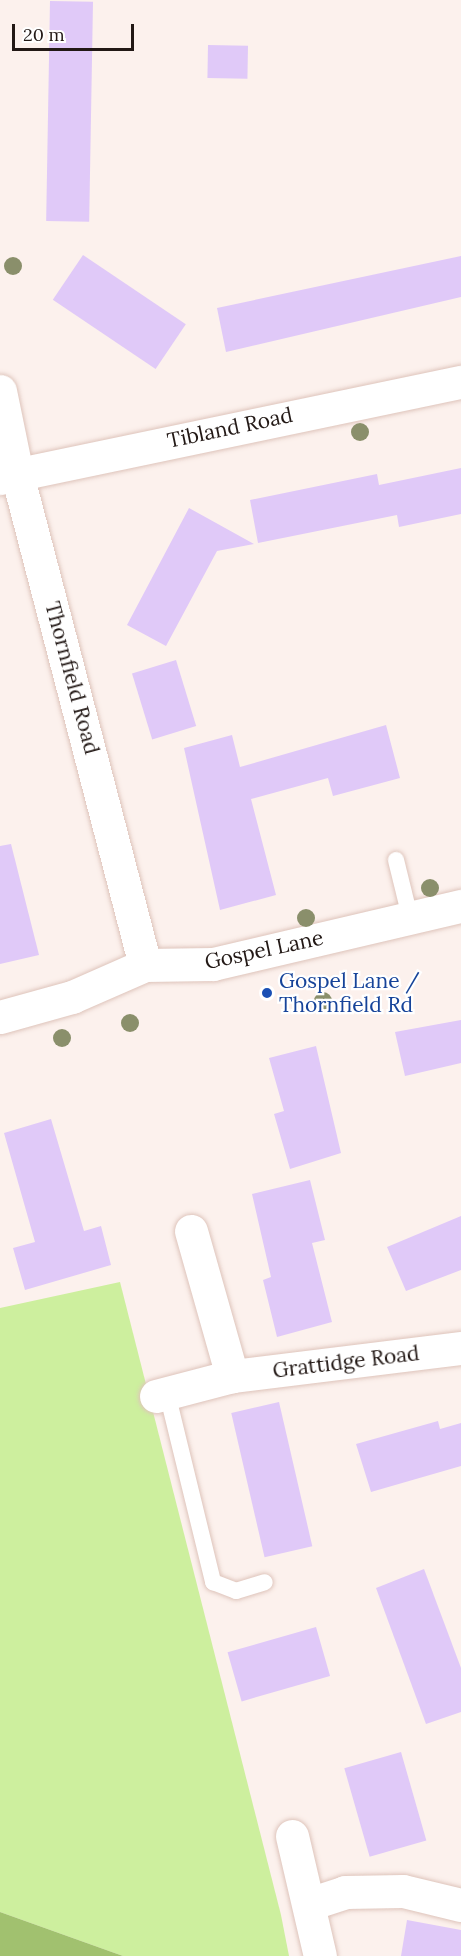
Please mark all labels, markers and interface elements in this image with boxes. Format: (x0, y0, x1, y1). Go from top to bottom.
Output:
scale bar (15, 12, 136, 50)
text: 20 m (23, 23, 65, 46)
street label: Tibland Road (165, 402, 295, 454)
street label: Thornfield Road (39, 599, 105, 757)
street label: Gospel Lane (202, 925, 326, 975)
place label: Gospel Lane / Thornfield Rd (279, 968, 420, 1018)
marker: Gospel Lane / Thornfield Rd (260, 986, 274, 1000)
street label: Grattidge Road (271, 1340, 421, 1384)

